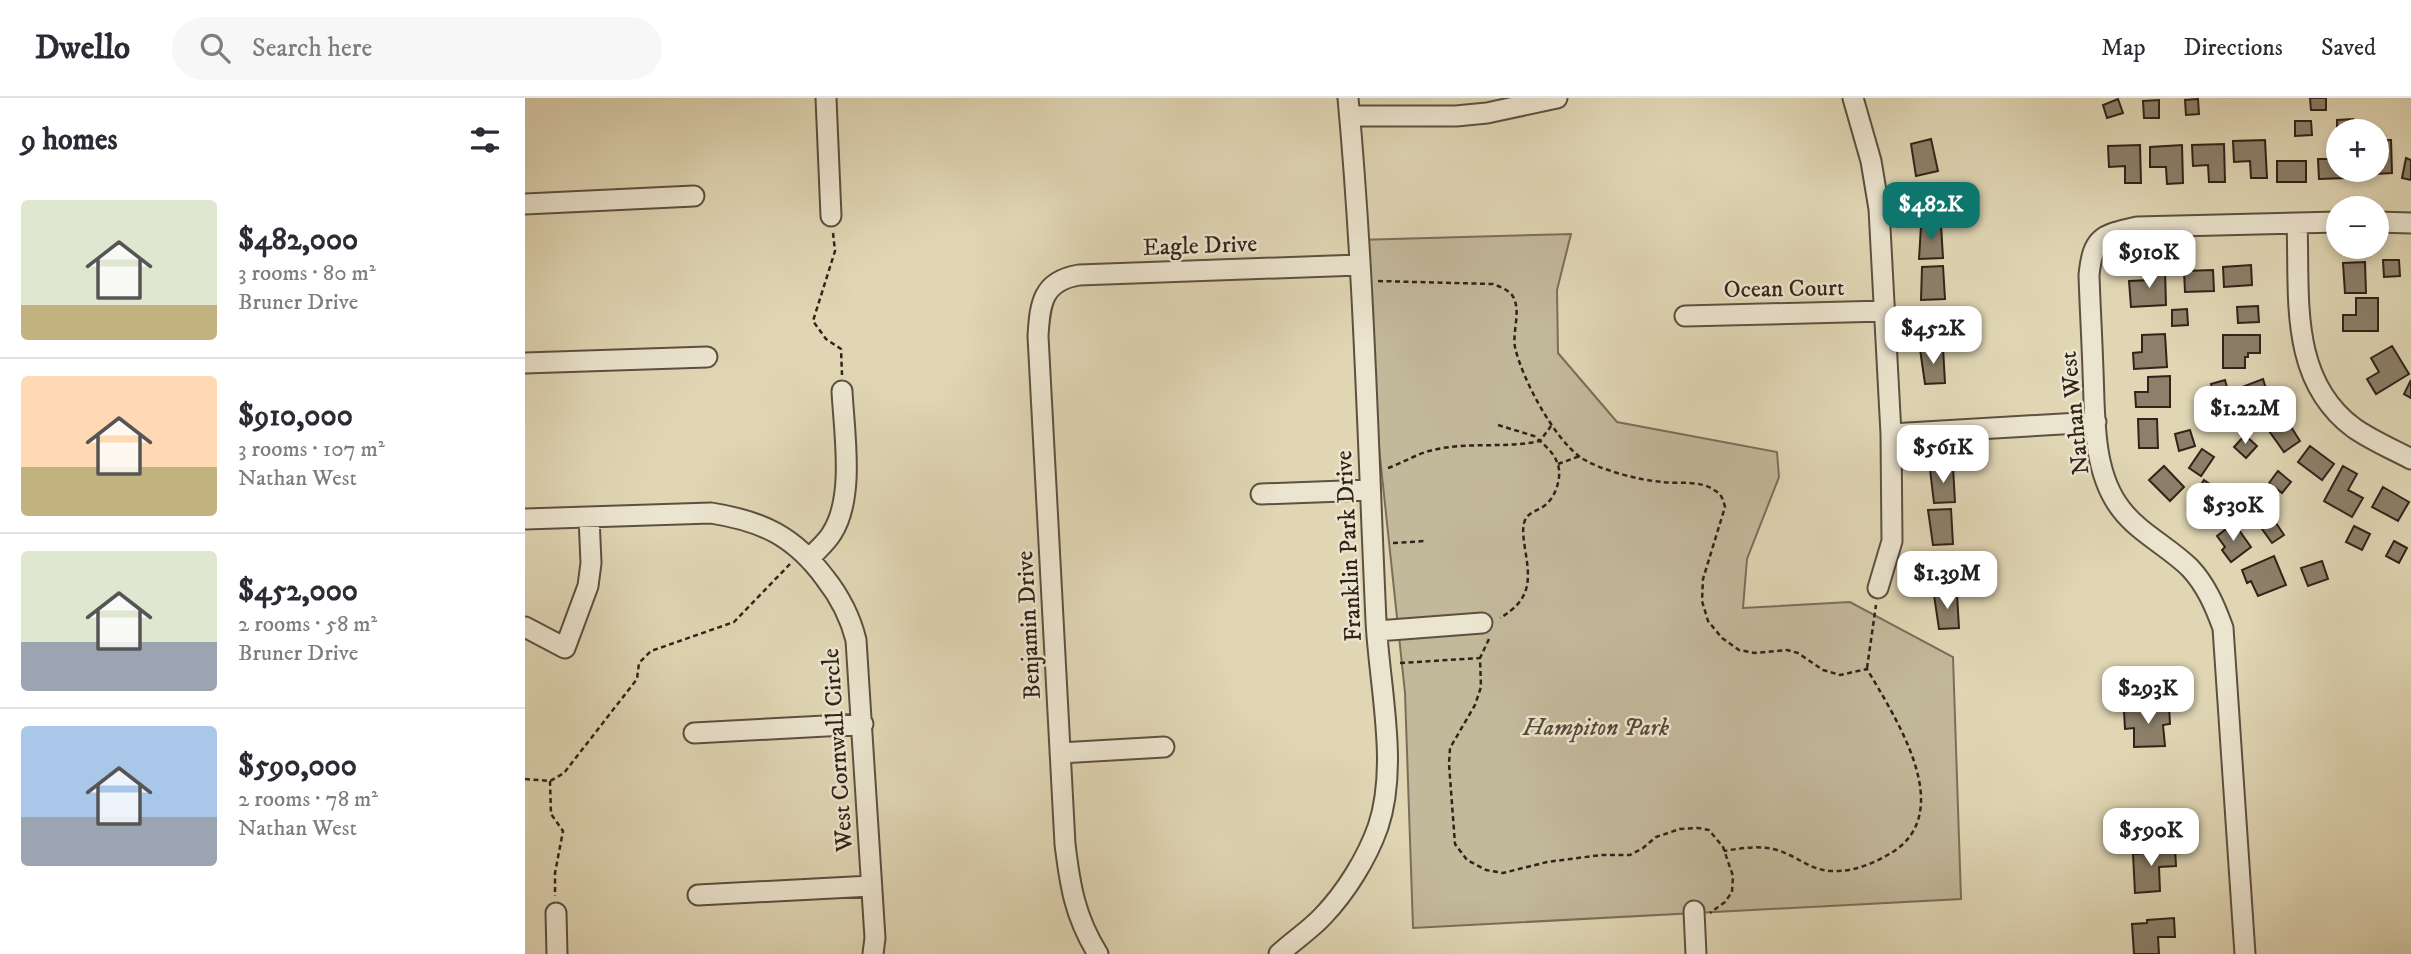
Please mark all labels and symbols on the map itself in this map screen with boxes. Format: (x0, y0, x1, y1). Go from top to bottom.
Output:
pin: $482K (1882, 183, 1980, 242)
street label: Eagle Drive (1142, 229, 1258, 263)
pin: $910K (2100, 230, 2198, 290)
street label: Ocean Court (1723, 273, 1845, 305)
pin: $452K (1884, 306, 1982, 366)
street label: Nathan West (2054, 349, 2096, 476)
pin: $1.22M (2188, 386, 2302, 446)
pin: $561K (1894, 426, 1992, 485)
street label: Franklin Park Drive (1329, 449, 1369, 642)
pin: $530K (2184, 484, 2282, 543)
street label: Benjamin Drive (1010, 550, 1048, 700)
pin: $1.39M (1890, 552, 2004, 611)
street label: West Cornwall Circle (816, 647, 860, 854)
pin: $293K (2099, 666, 2197, 726)
park label: Hampiton Park (1522, 713, 1669, 743)
pin: $590K (2102, 808, 2200, 868)

